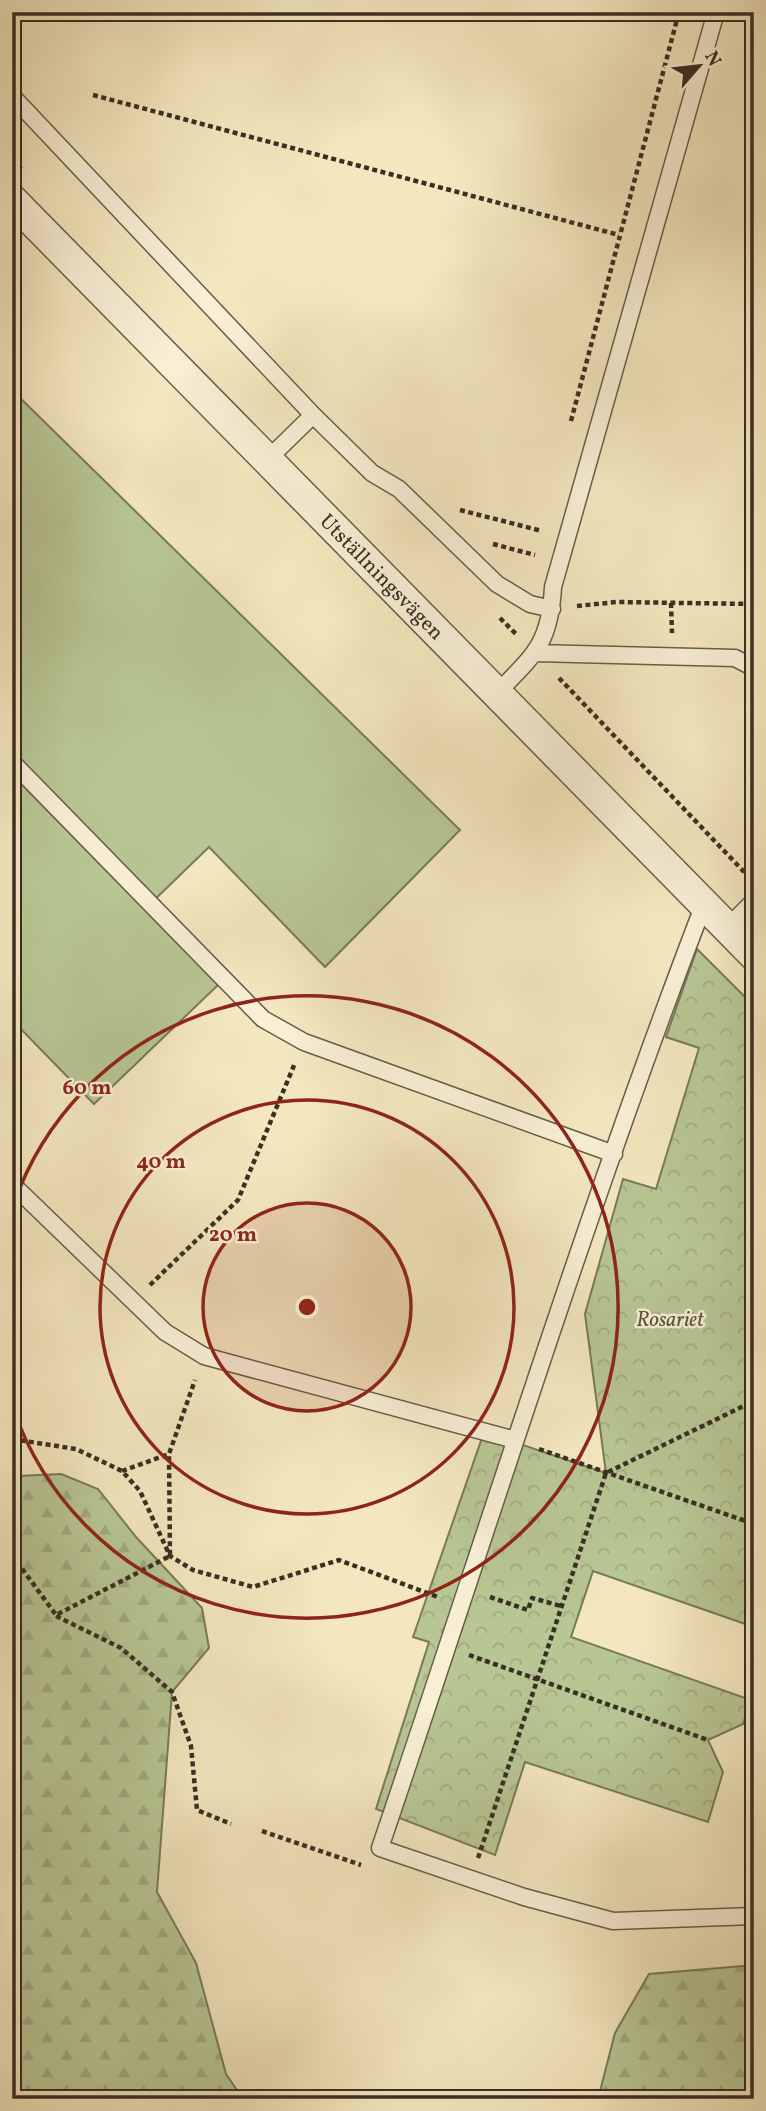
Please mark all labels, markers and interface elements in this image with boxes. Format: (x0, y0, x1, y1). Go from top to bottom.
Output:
north arrow (664, 32, 734, 102)
text: N (698, 47, 727, 71)
street label: Utställningsvägen (312, 508, 450, 647)
text: 60 m (63, 1074, 111, 1103)
text: 40 m (136, 1148, 186, 1177)
text: 20 m (209, 1221, 257, 1250)
centre of rings (295, 1295, 319, 1319)
park label: Rosariet (636, 1306, 705, 1335)

